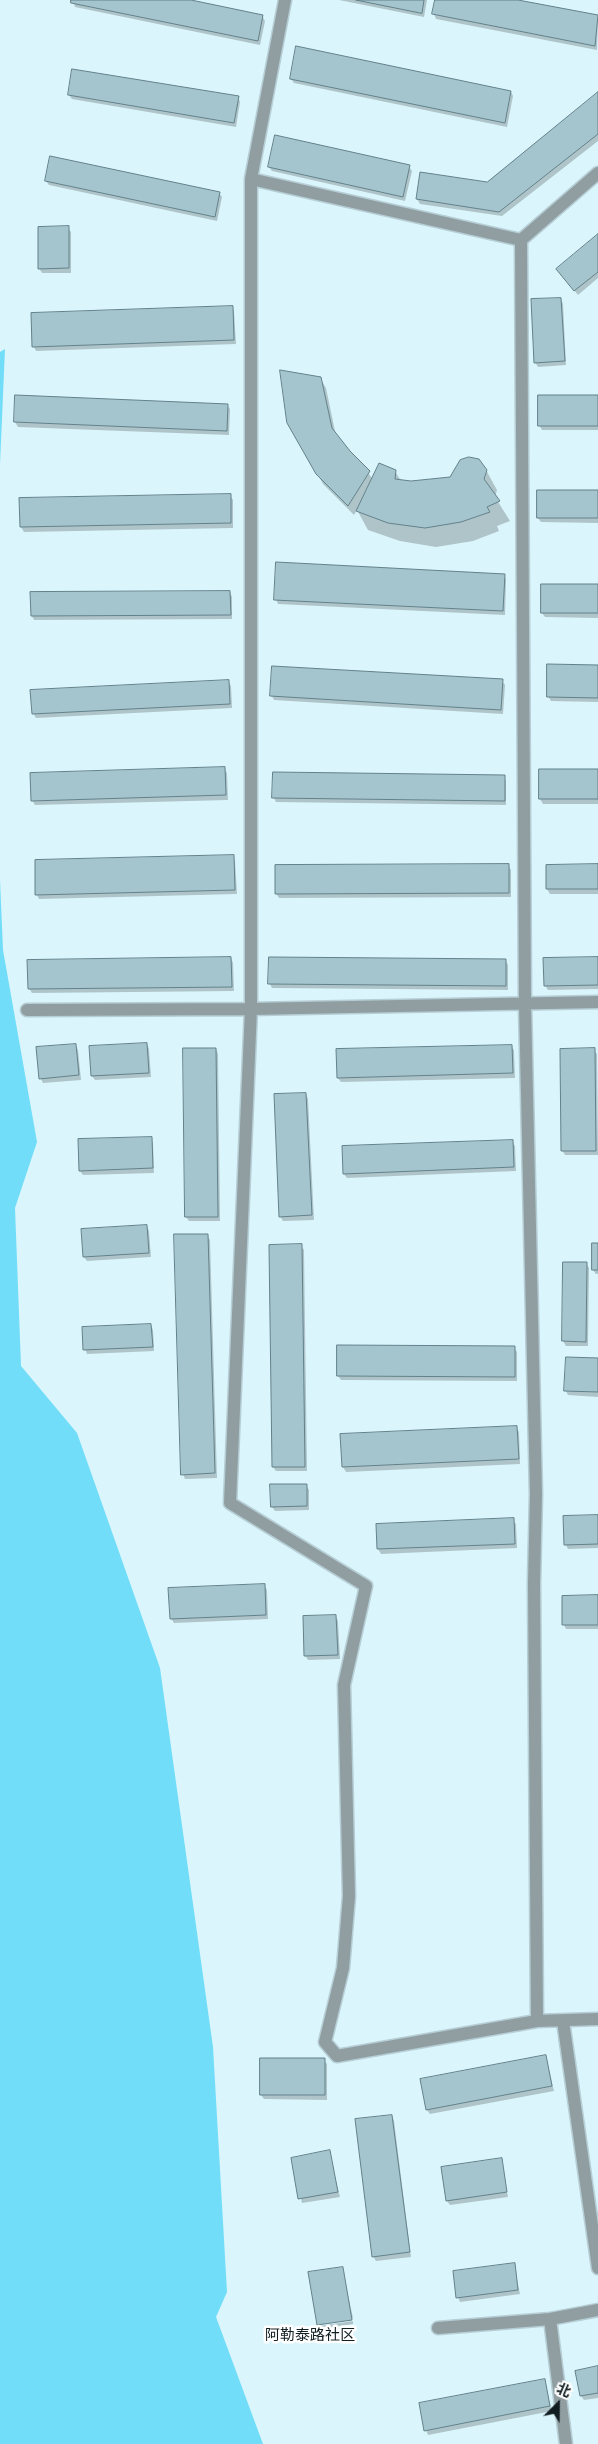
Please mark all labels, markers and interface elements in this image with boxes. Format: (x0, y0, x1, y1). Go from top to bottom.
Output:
district label: 阿勒泰路社区 (265, 2326, 355, 2344)
north arrow (533, 2379, 583, 2429)
text: 北 (554, 2379, 574, 2400)

